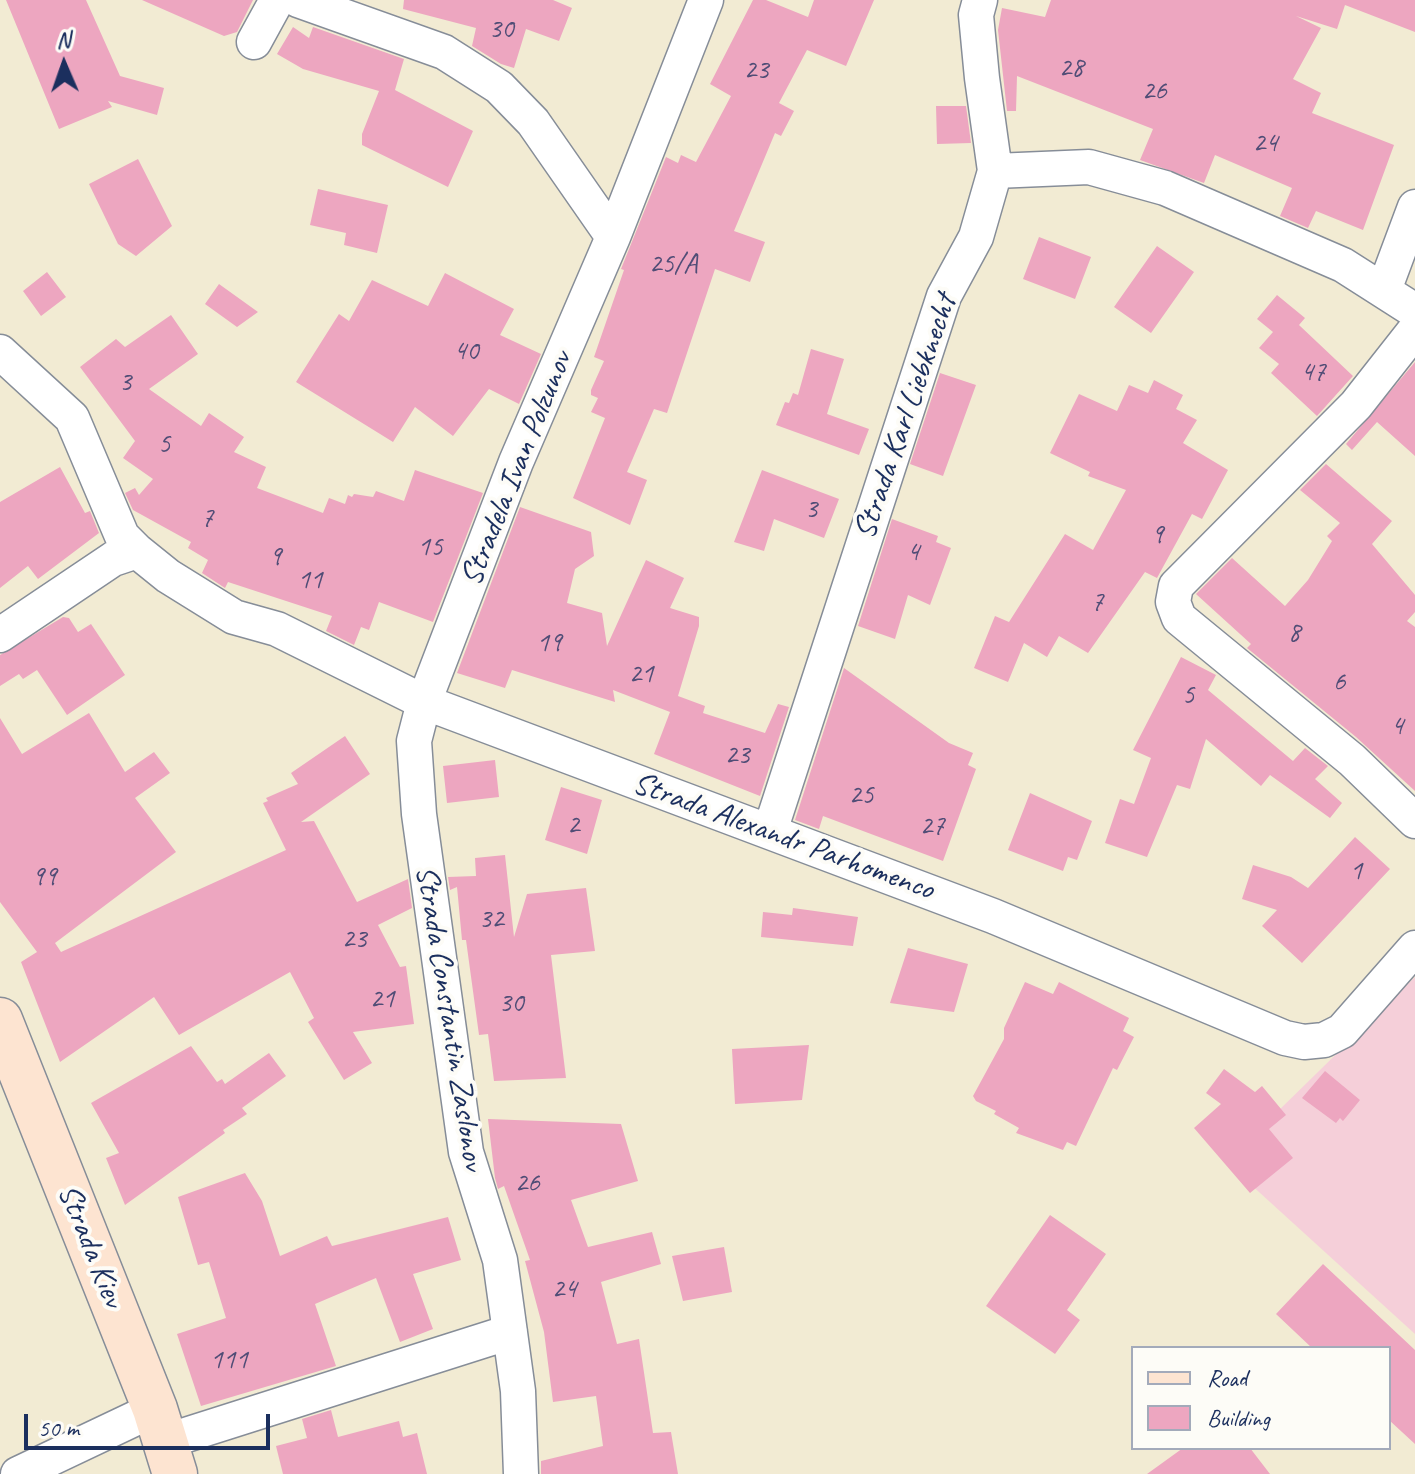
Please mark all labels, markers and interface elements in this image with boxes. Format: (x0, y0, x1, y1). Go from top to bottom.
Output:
house number: 30 (488, 13, 514, 47)
north arrow (24, 24, 104, 104)
text: N (56, 26, 70, 54)
house number: 28 (1058, 52, 1084, 86)
house number: 23 (743, 54, 769, 88)
house number: 26 (1141, 75, 1167, 109)
house number: 24 (1252, 127, 1278, 161)
house number: 25/A (649, 248, 697, 282)
street label: Strada Karl Liebknecht (846, 290, 966, 544)
house number: 40 (453, 335, 479, 369)
street label: Stradela Ivan Polzunov (453, 346, 581, 592)
house number: 47 (1300, 356, 1326, 390)
house number: 3 (119, 366, 131, 400)
house number: 5 (158, 428, 170, 462)
house number: 3 (805, 493, 817, 527)
house number: 7 (201, 502, 213, 536)
house number: 9 (1151, 519, 1163, 553)
house number: 15 (417, 531, 443, 565)
house number: 4 (907, 536, 919, 570)
house number: 9 (269, 541, 281, 575)
house number: 11 (297, 564, 323, 598)
house number: 7 (1091, 586, 1103, 620)
house number: 8 (1288, 617, 1300, 651)
house number: 19 (536, 627, 562, 661)
house number: 21 (628, 658, 654, 692)
house number: 6 (1333, 666, 1345, 700)
house number: 5 (1182, 679, 1194, 713)
house number: 4 (1391, 710, 1403, 744)
house number: 23 (724, 739, 750, 773)
street label: Strada Alexandr Parhomenco (627, 765, 939, 909)
house number: 25 (848, 779, 874, 813)
house number: 2 (567, 809, 579, 843)
house number: 27 (919, 810, 945, 844)
house number: 1 (1350, 855, 1362, 889)
house number: 99 (31, 861, 57, 895)
street label: Strada Constantin Zaslonov (406, 863, 492, 1173)
house number: 32 (478, 903, 504, 937)
house number: 23 (341, 923, 367, 957)
house number: 21 (369, 983, 395, 1017)
house number: 30 (498, 987, 524, 1021)
house number: 26 (514, 1167, 540, 1201)
street label: Strada Kiev (48, 1179, 132, 1313)
house number: 24 (551, 1273, 577, 1307)
house number: 111 (210, 1344, 248, 1378)
legend (1131, 1346, 1391, 1450)
text: Road (1207, 1363, 1247, 1393)
scale bar (28, 1398, 274, 1448)
text: Building (1207, 1403, 1270, 1433)
text: 50 m (38, 1413, 79, 1443)

